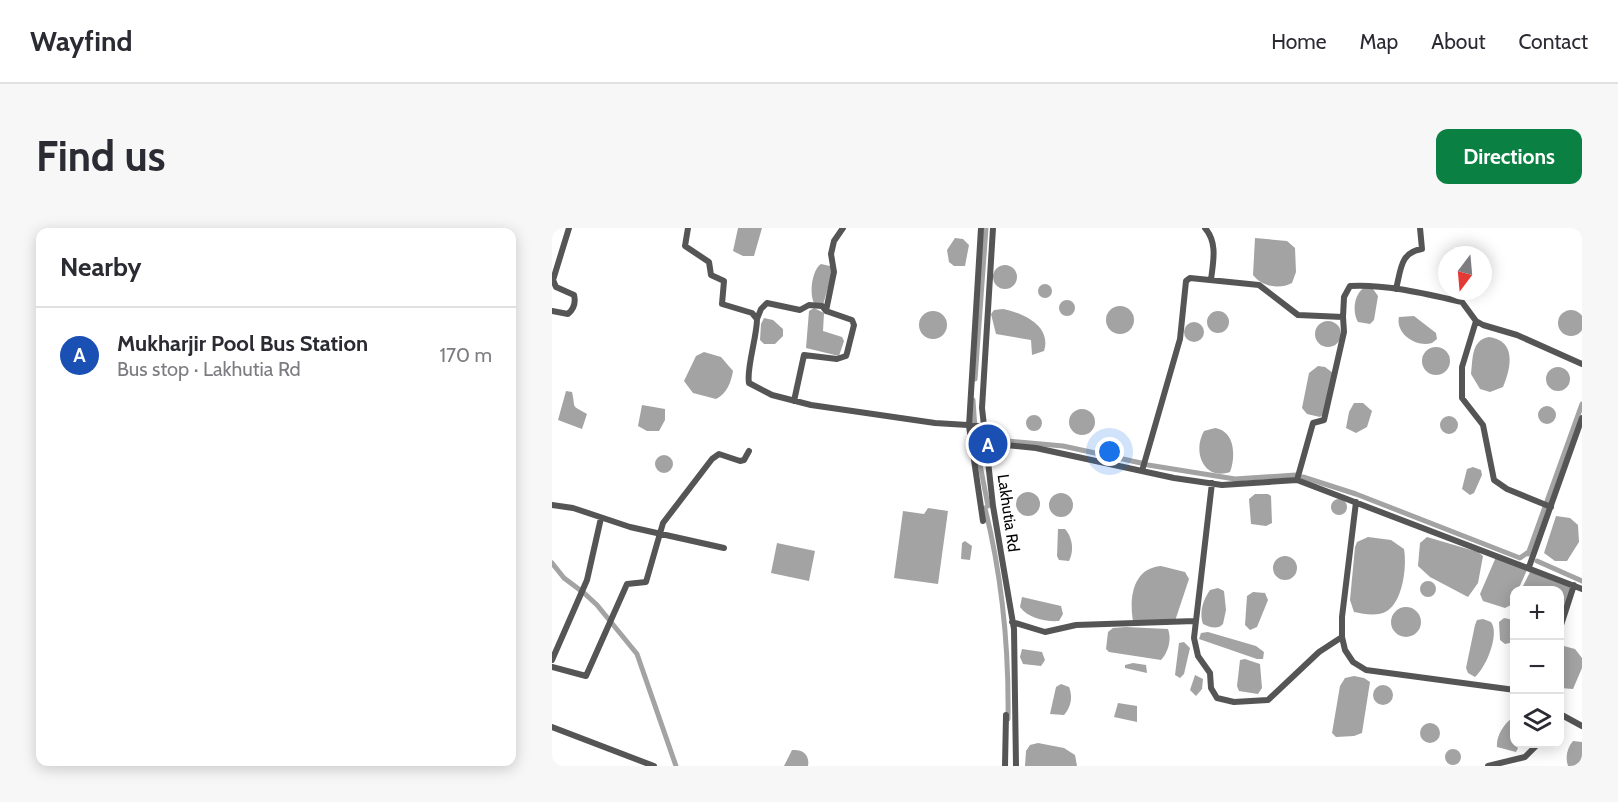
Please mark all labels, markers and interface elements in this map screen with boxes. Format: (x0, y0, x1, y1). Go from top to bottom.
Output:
text: Wayfind (30, 24, 132, 58)
text: Home (1271, 29, 1327, 54)
text: Map (1360, 29, 1398, 54)
text: About (1431, 29, 1485, 54)
text: Contact (1518, 29, 1588, 54)
button: Directions (1436, 129, 1582, 184)
text: Find us (36, 130, 165, 182)
north arrow (1438, 246, 1492, 300)
text: Nearby (60, 251, 141, 283)
text: Mukharjir Pool Bus Station (117, 330, 368, 357)
text: A (73, 343, 86, 367)
text: 170 m (440, 343, 492, 367)
text: Bus stop · Lakhutia Rd (117, 357, 301, 381)
pin: A (968, 422, 1008, 466)
your location (1095, 437, 1124, 466)
street label: Lakhutia Rd (994, 473, 1023, 553)
map controls (1510, 586, 1564, 748)
button: + (1510, 586, 1564, 640)
button: − (1510, 640, 1564, 694)
button: layers (1510, 694, 1564, 748)

